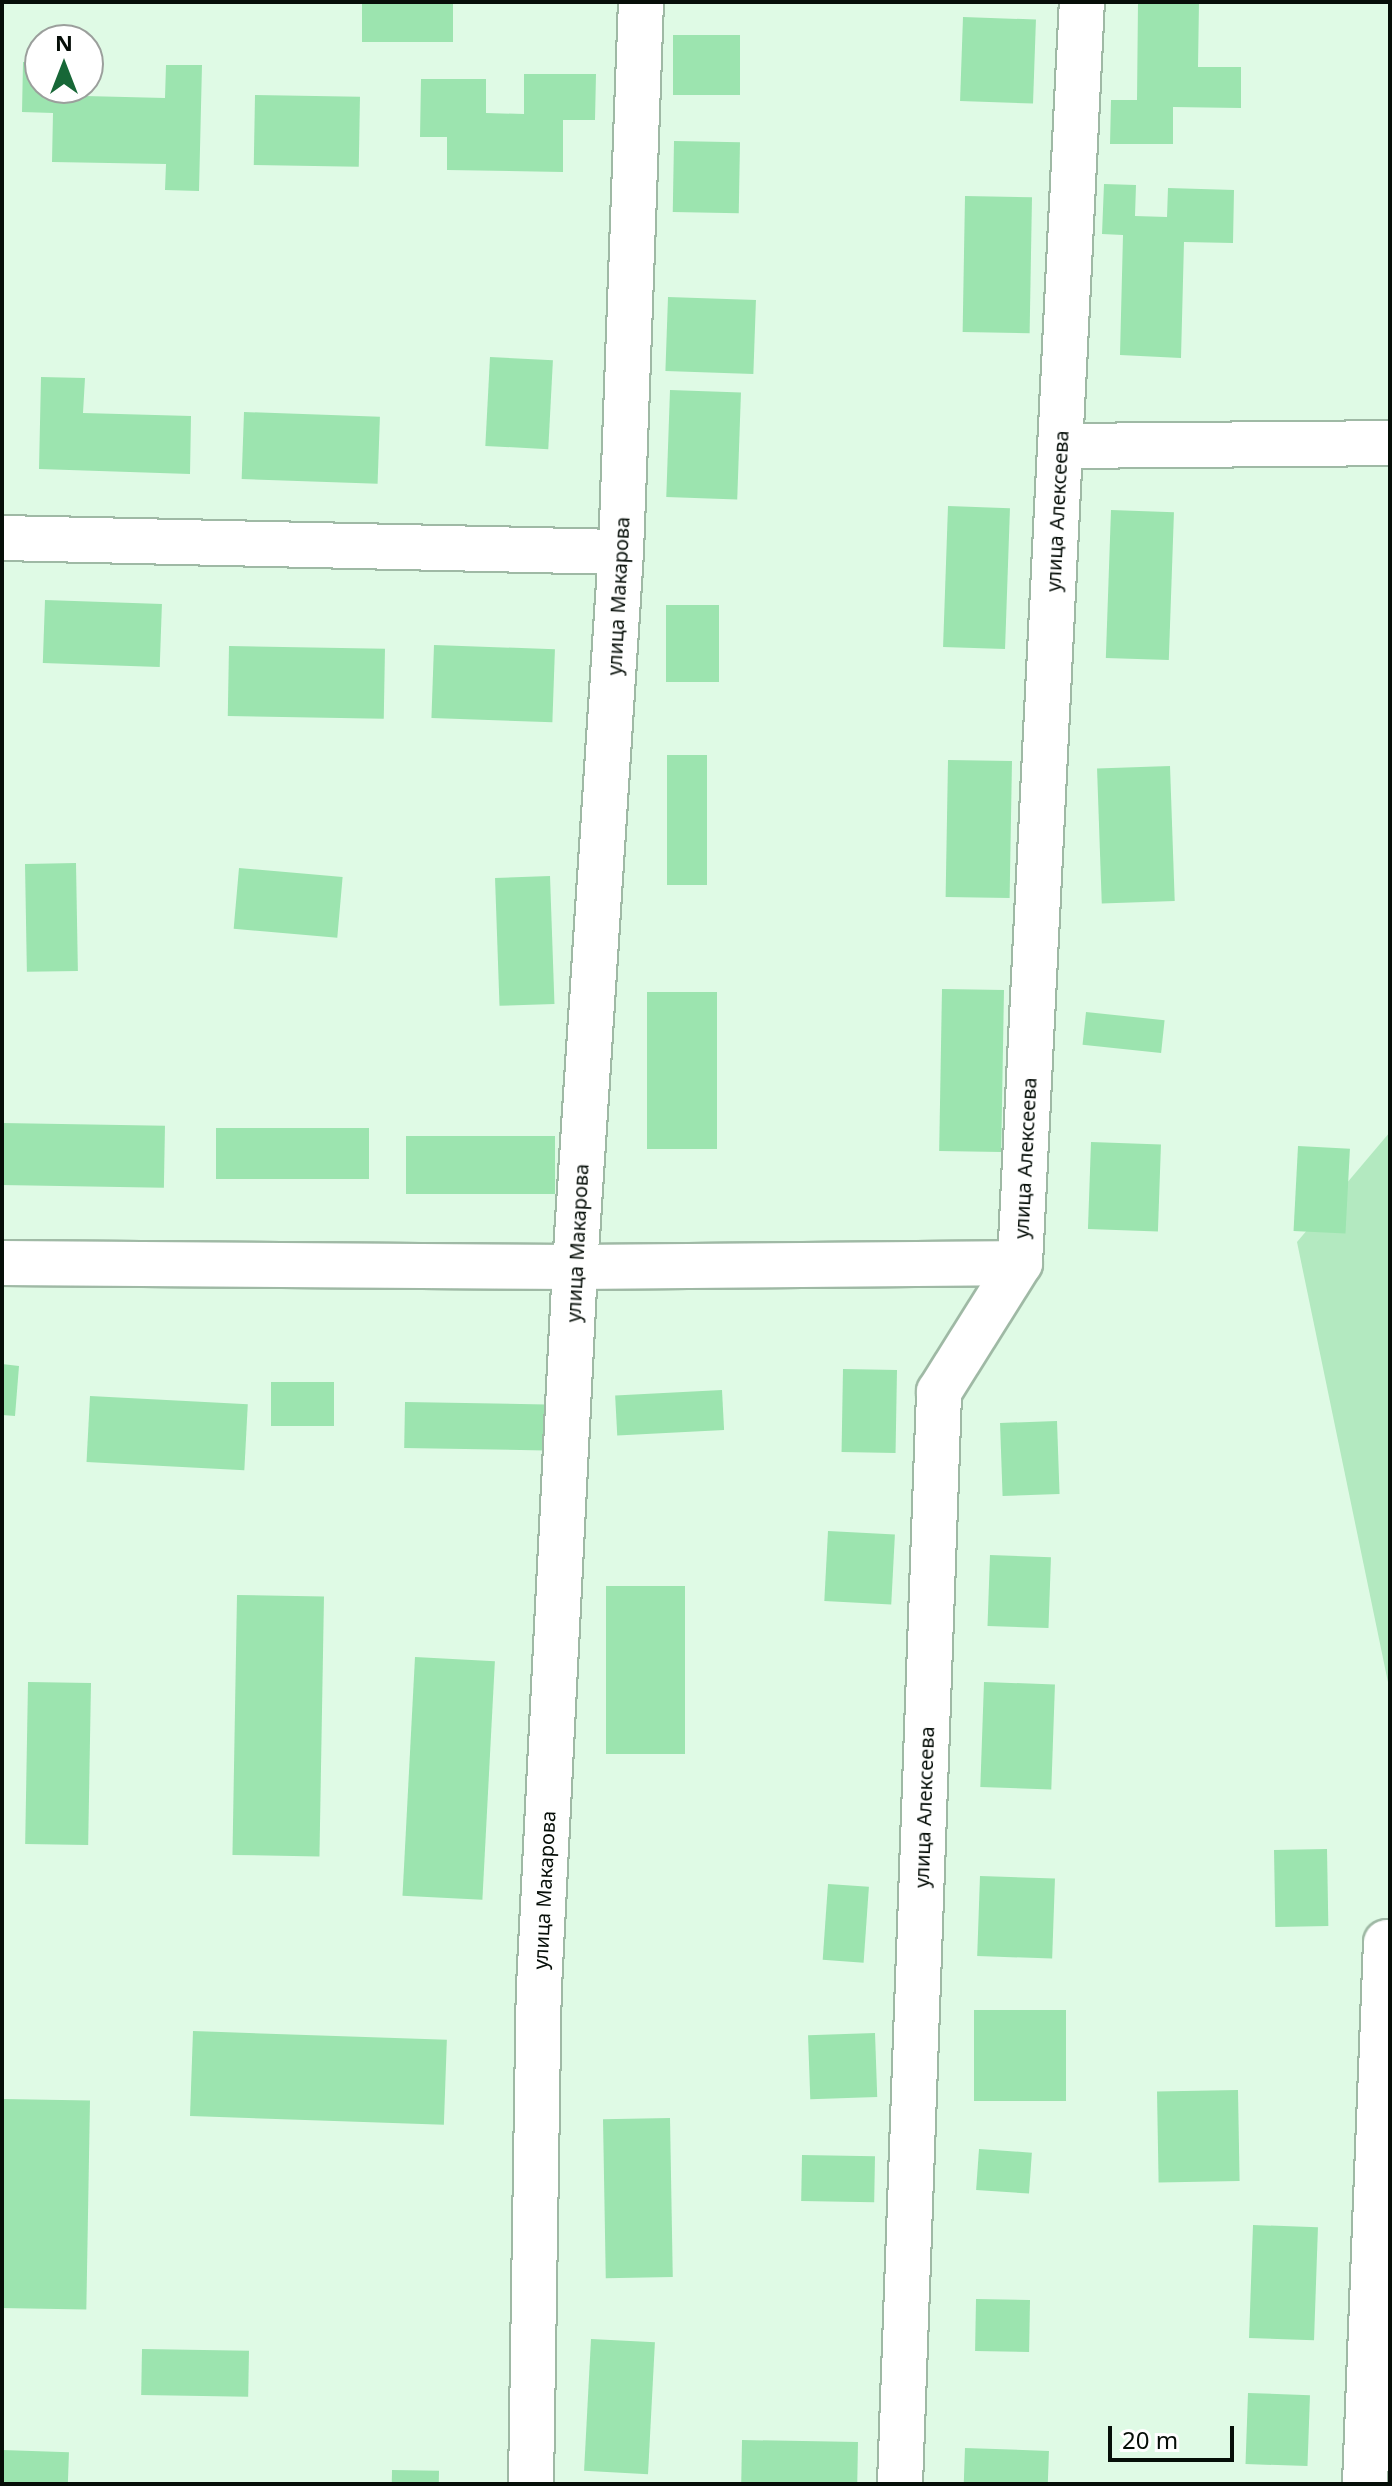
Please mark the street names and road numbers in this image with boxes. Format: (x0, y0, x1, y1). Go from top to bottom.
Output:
street label: улица Алексеева (1041, 430, 1073, 592)
street label: улица Макарова (602, 516, 634, 676)
street label: улица Алексеева (1009, 1077, 1041, 1239)
street label: улица Макарова (561, 1163, 593, 1323)
street label: улица Алексеева (909, 1726, 939, 1888)
street label: улица Макарова (528, 1810, 560, 1970)

